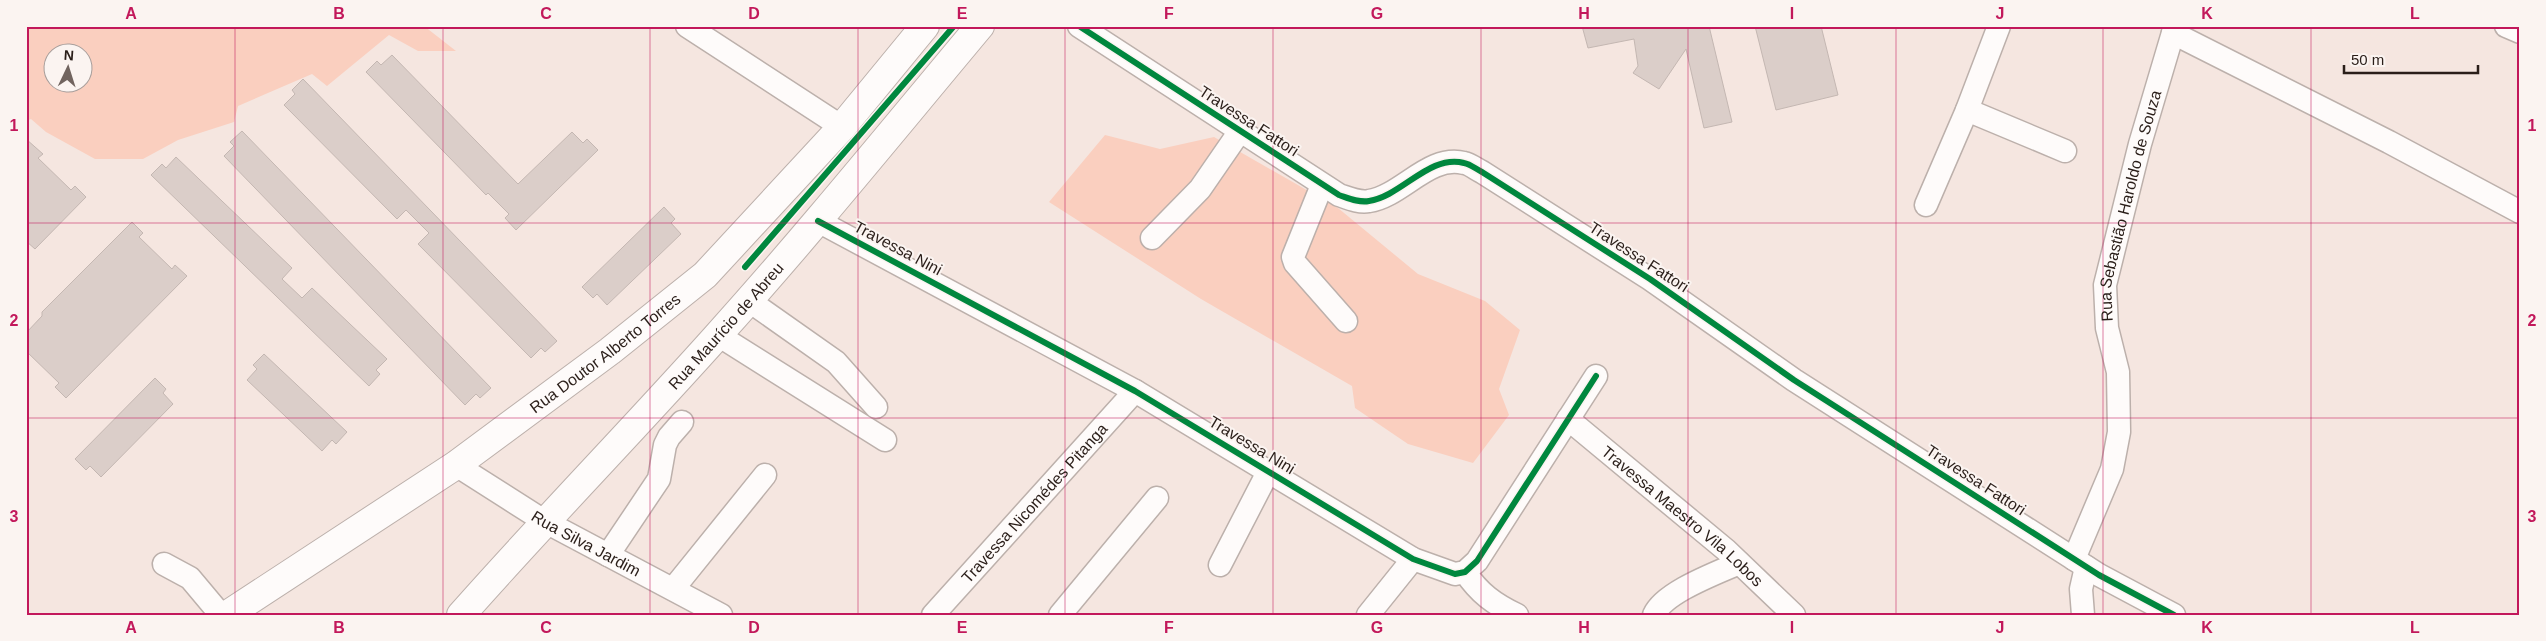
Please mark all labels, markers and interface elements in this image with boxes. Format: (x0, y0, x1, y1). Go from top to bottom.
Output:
text: A (125, 5, 137, 22)
text: B (333, 5, 345, 22)
text: C (540, 5, 552, 22)
text: D (748, 5, 760, 22)
text: E (957, 5, 968, 22)
text: F (1164, 5, 1174, 22)
text: G (1371, 5, 1383, 22)
text: H (1578, 5, 1590, 22)
text: I (1790, 5, 1794, 22)
text: J (1996, 5, 2004, 22)
text: K (2201, 5, 2213, 22)
text: L (2410, 5, 2420, 22)
north arrow (42, 42, 92, 92)
scale bar (2344, 42, 2477, 74)
text: N (63, 47, 75, 63)
text: 50 m (2351, 51, 2384, 68)
street label: Travessa Fattori (1196, 83, 1302, 159)
street label: Rua Sebastião Haroldo de Souza (2096, 88, 2164, 322)
text: 1 (10, 117, 19, 134)
text: 1 (2528, 117, 2537, 134)
street label: Travessa Nini (851, 218, 945, 278)
street label: Travessa Fattori (1586, 219, 1692, 295)
street label: Rua Maurício de Abreu (665, 259, 786, 393)
street label: Rua Doutor Alberto Torres (526, 290, 683, 416)
text: 2 (10, 312, 19, 329)
text: 2 (2528, 312, 2537, 329)
street label: Travessa Nini (1206, 413, 1298, 477)
street label: Travessa Nicomédes Pitanga (958, 420, 1110, 586)
street label: Travessa Maestro Vila Lobos (1599, 442, 1767, 589)
street label: Travessa Fattori (1923, 442, 2029, 518)
street label: Rua Silva Jardim (529, 507, 644, 579)
text: 3 (10, 508, 19, 525)
text: 3 (2528, 508, 2537, 525)
text: A (125, 619, 137, 636)
text: B (333, 619, 345, 636)
text: C (540, 619, 552, 636)
text: D (748, 619, 760, 636)
text: E (957, 619, 968, 636)
text: F (1164, 619, 1174, 636)
text: G (1371, 619, 1383, 636)
text: H (1578, 619, 1590, 636)
text: I (1790, 619, 1794, 636)
text: J (1996, 619, 2004, 636)
text: K (2201, 619, 2213, 636)
text: L (2410, 619, 2420, 636)

